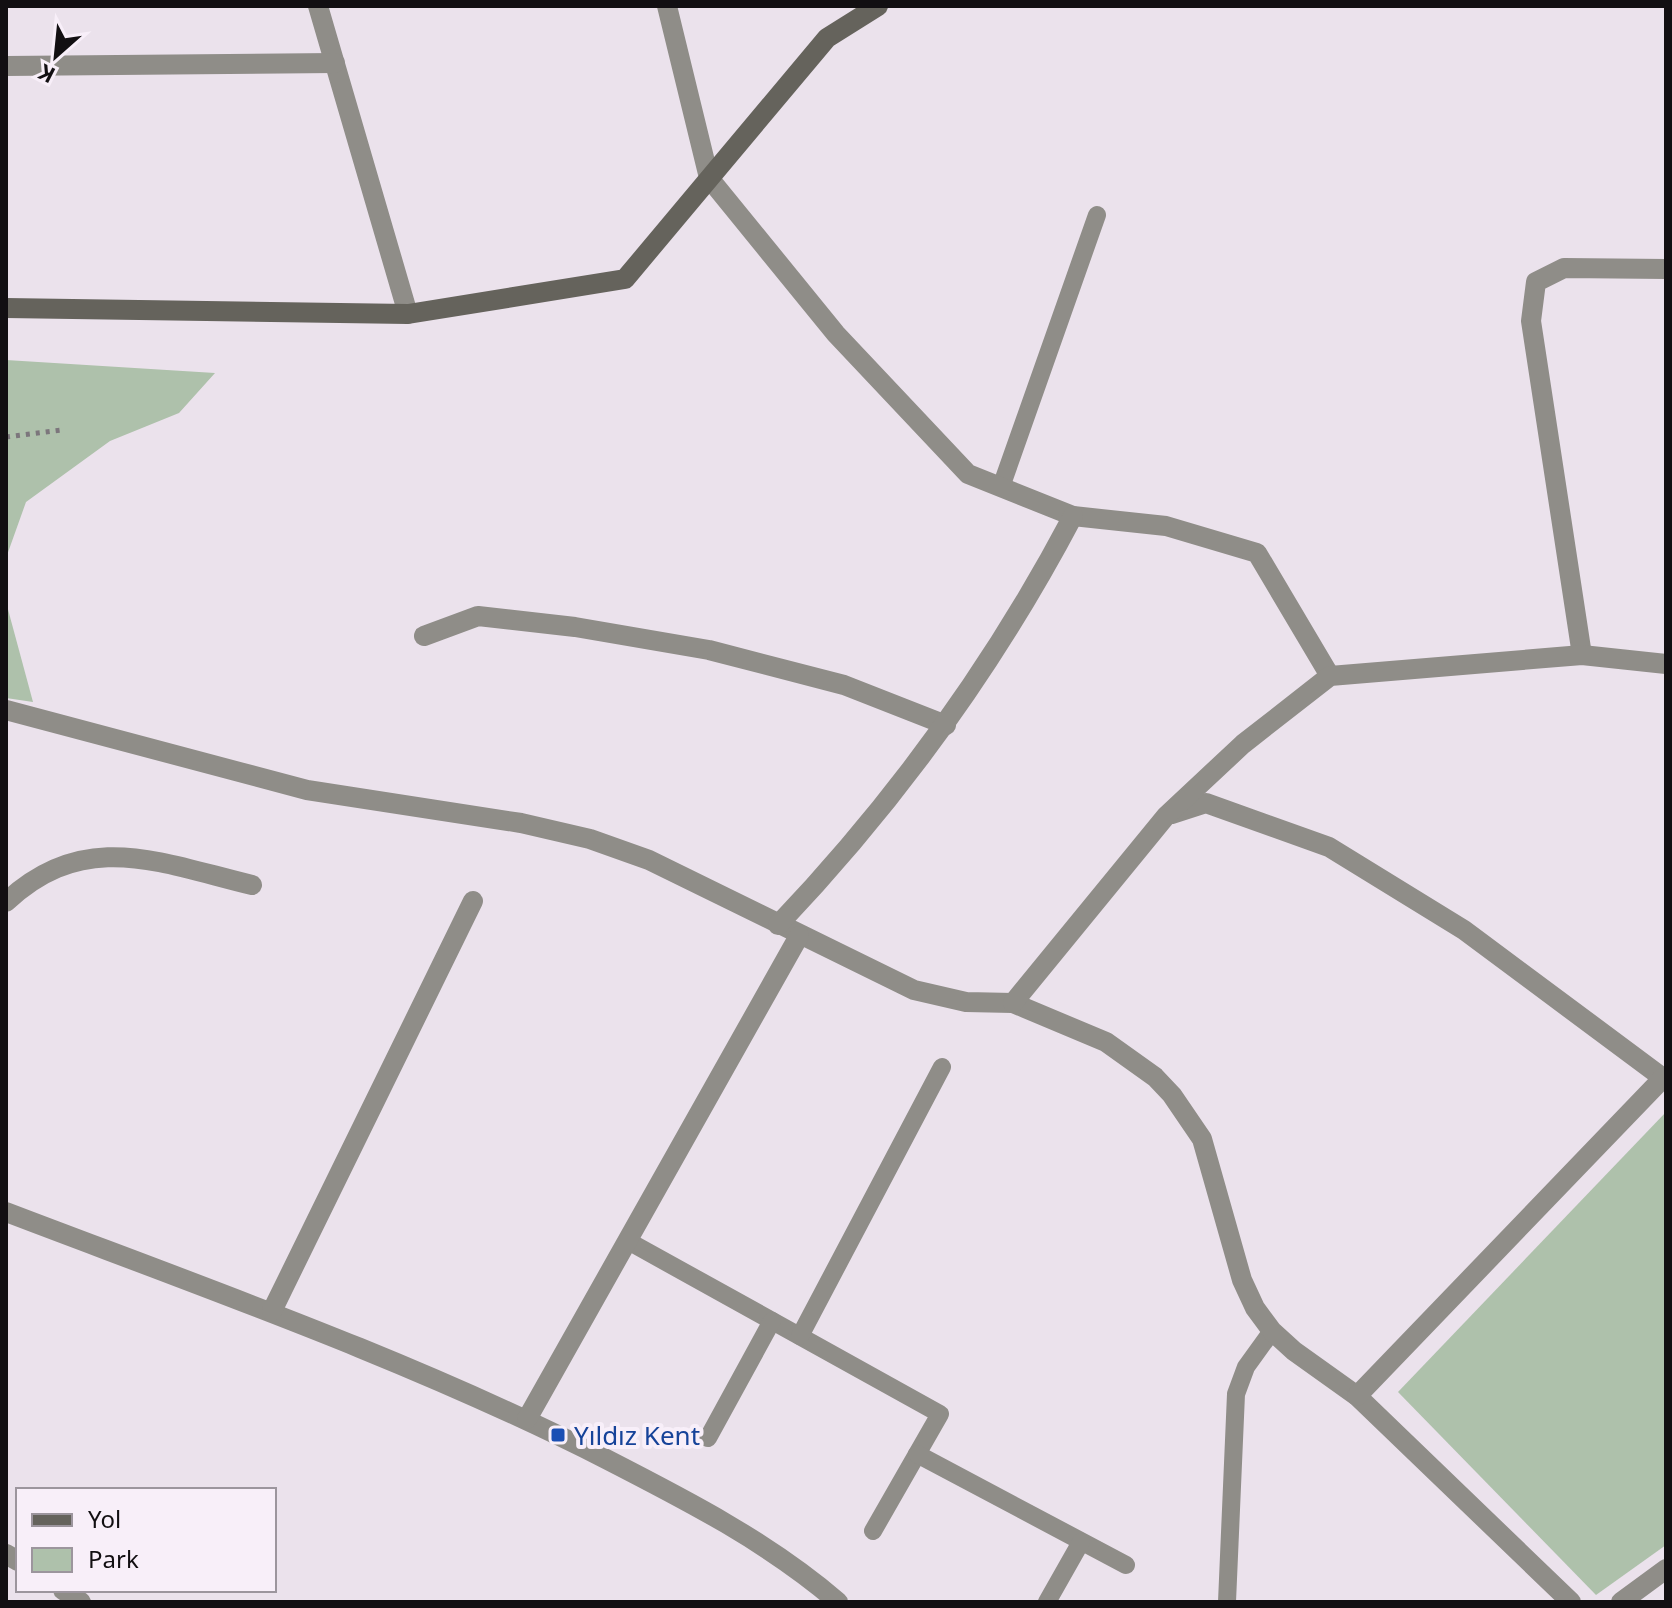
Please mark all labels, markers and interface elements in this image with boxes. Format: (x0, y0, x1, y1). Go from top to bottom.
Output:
north arrow (16, 16, 96, 96)
text: K (33, 58, 60, 91)
place label: Yıldız Kent (574, 1417, 700, 1453)
marker: Yıldız Kent (549, 1426, 567, 1444)
legend (16, 1488, 276, 1592)
text: Yol (88, 1502, 121, 1535)
text: Park (88, 1542, 139, 1575)

